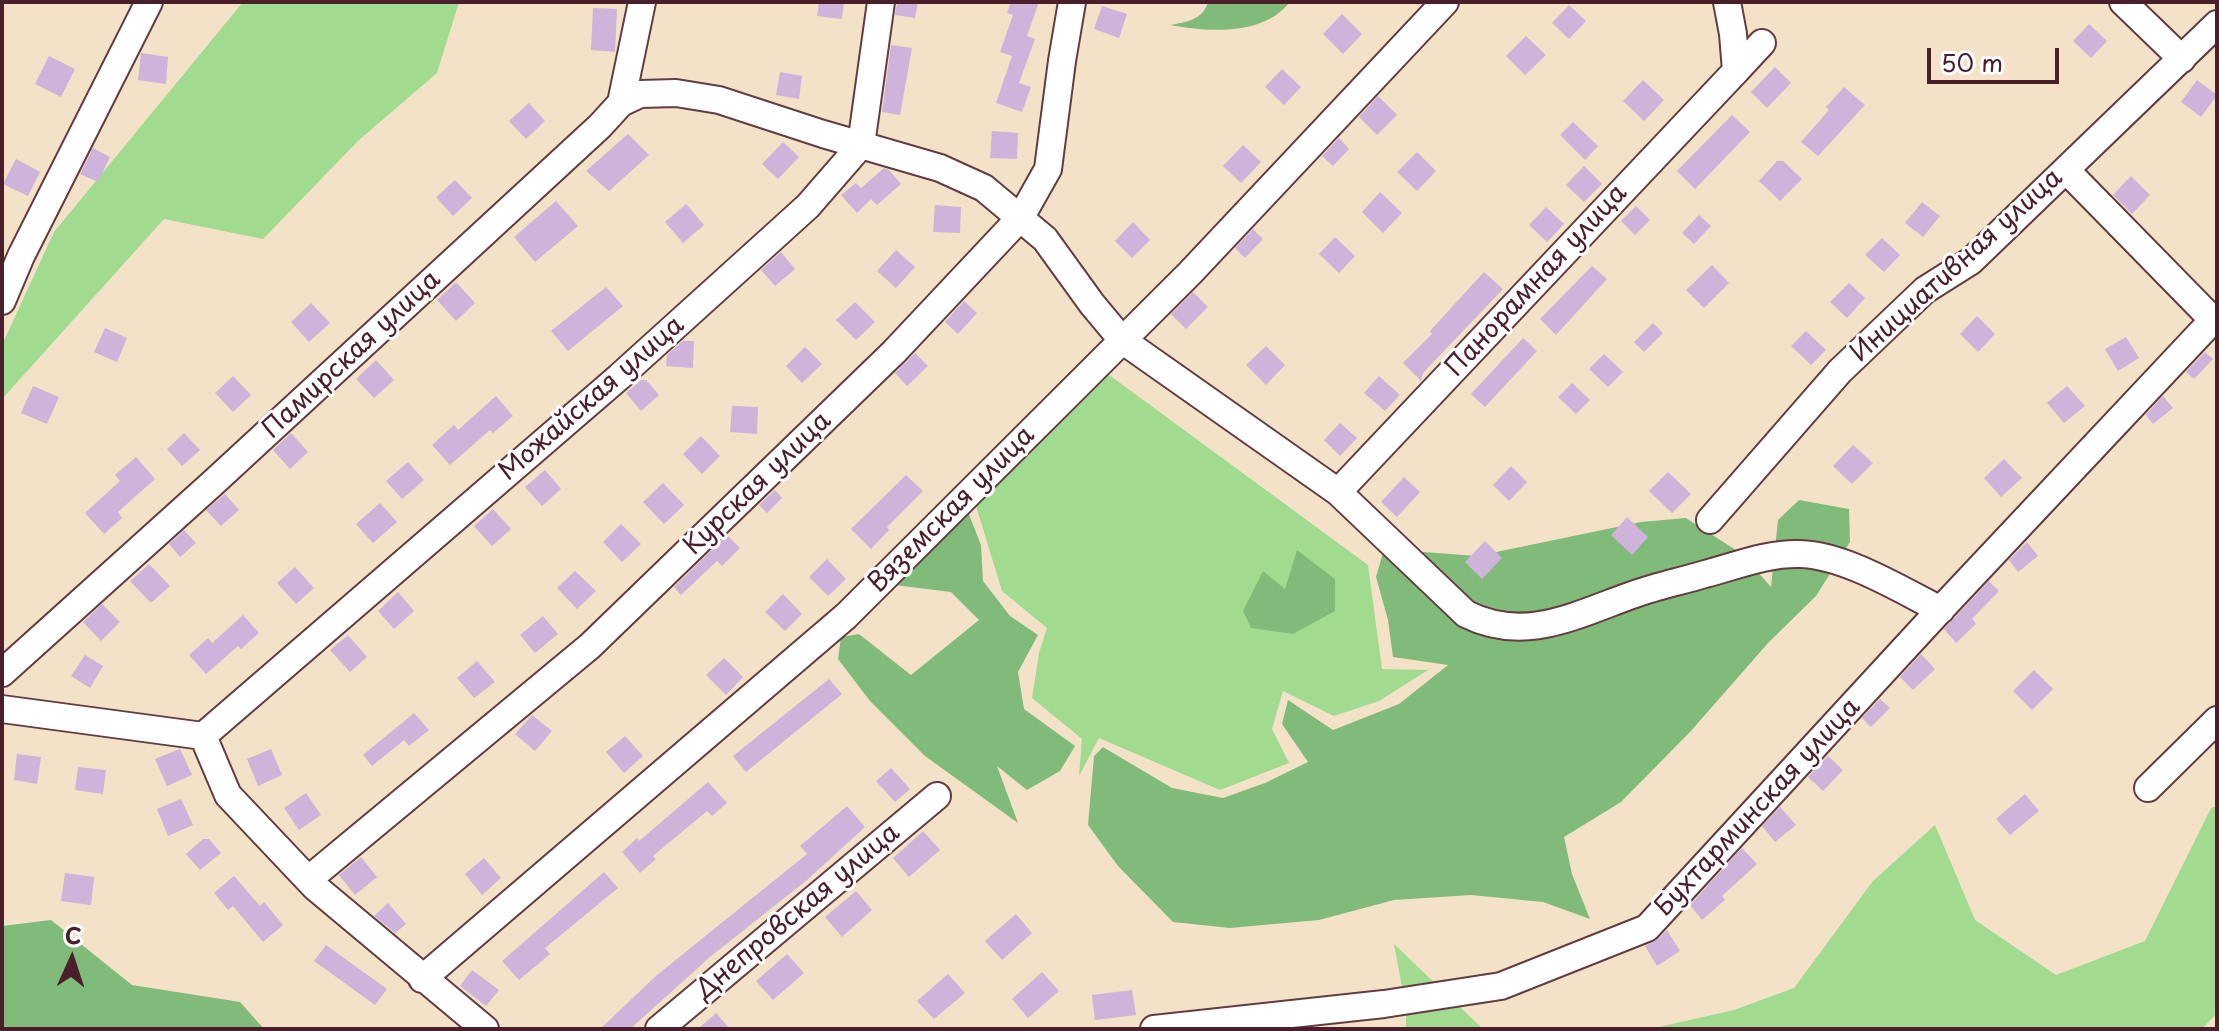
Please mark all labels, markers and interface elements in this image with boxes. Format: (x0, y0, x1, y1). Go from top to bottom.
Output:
scale bar (1931, 32, 2063, 82)
text: 50 m (1941, 44, 2003, 80)
street label: Инициативная улица (1845, 163, 2069, 369)
street label: Панорамная улица (1440, 178, 1634, 384)
street label: Памирская улица (257, 264, 447, 446)
street label: Можайская улица (493, 310, 691, 488)
street label: Курская улица (678, 406, 838, 562)
street label: Вяземская улица (862, 420, 1042, 600)
street label: Бухтарминская улица (1649, 692, 1867, 924)
street label: Днепровская улица (690, 817, 906, 1007)
text: С (64, 918, 82, 951)
north arrow (32, 919, 112, 999)

